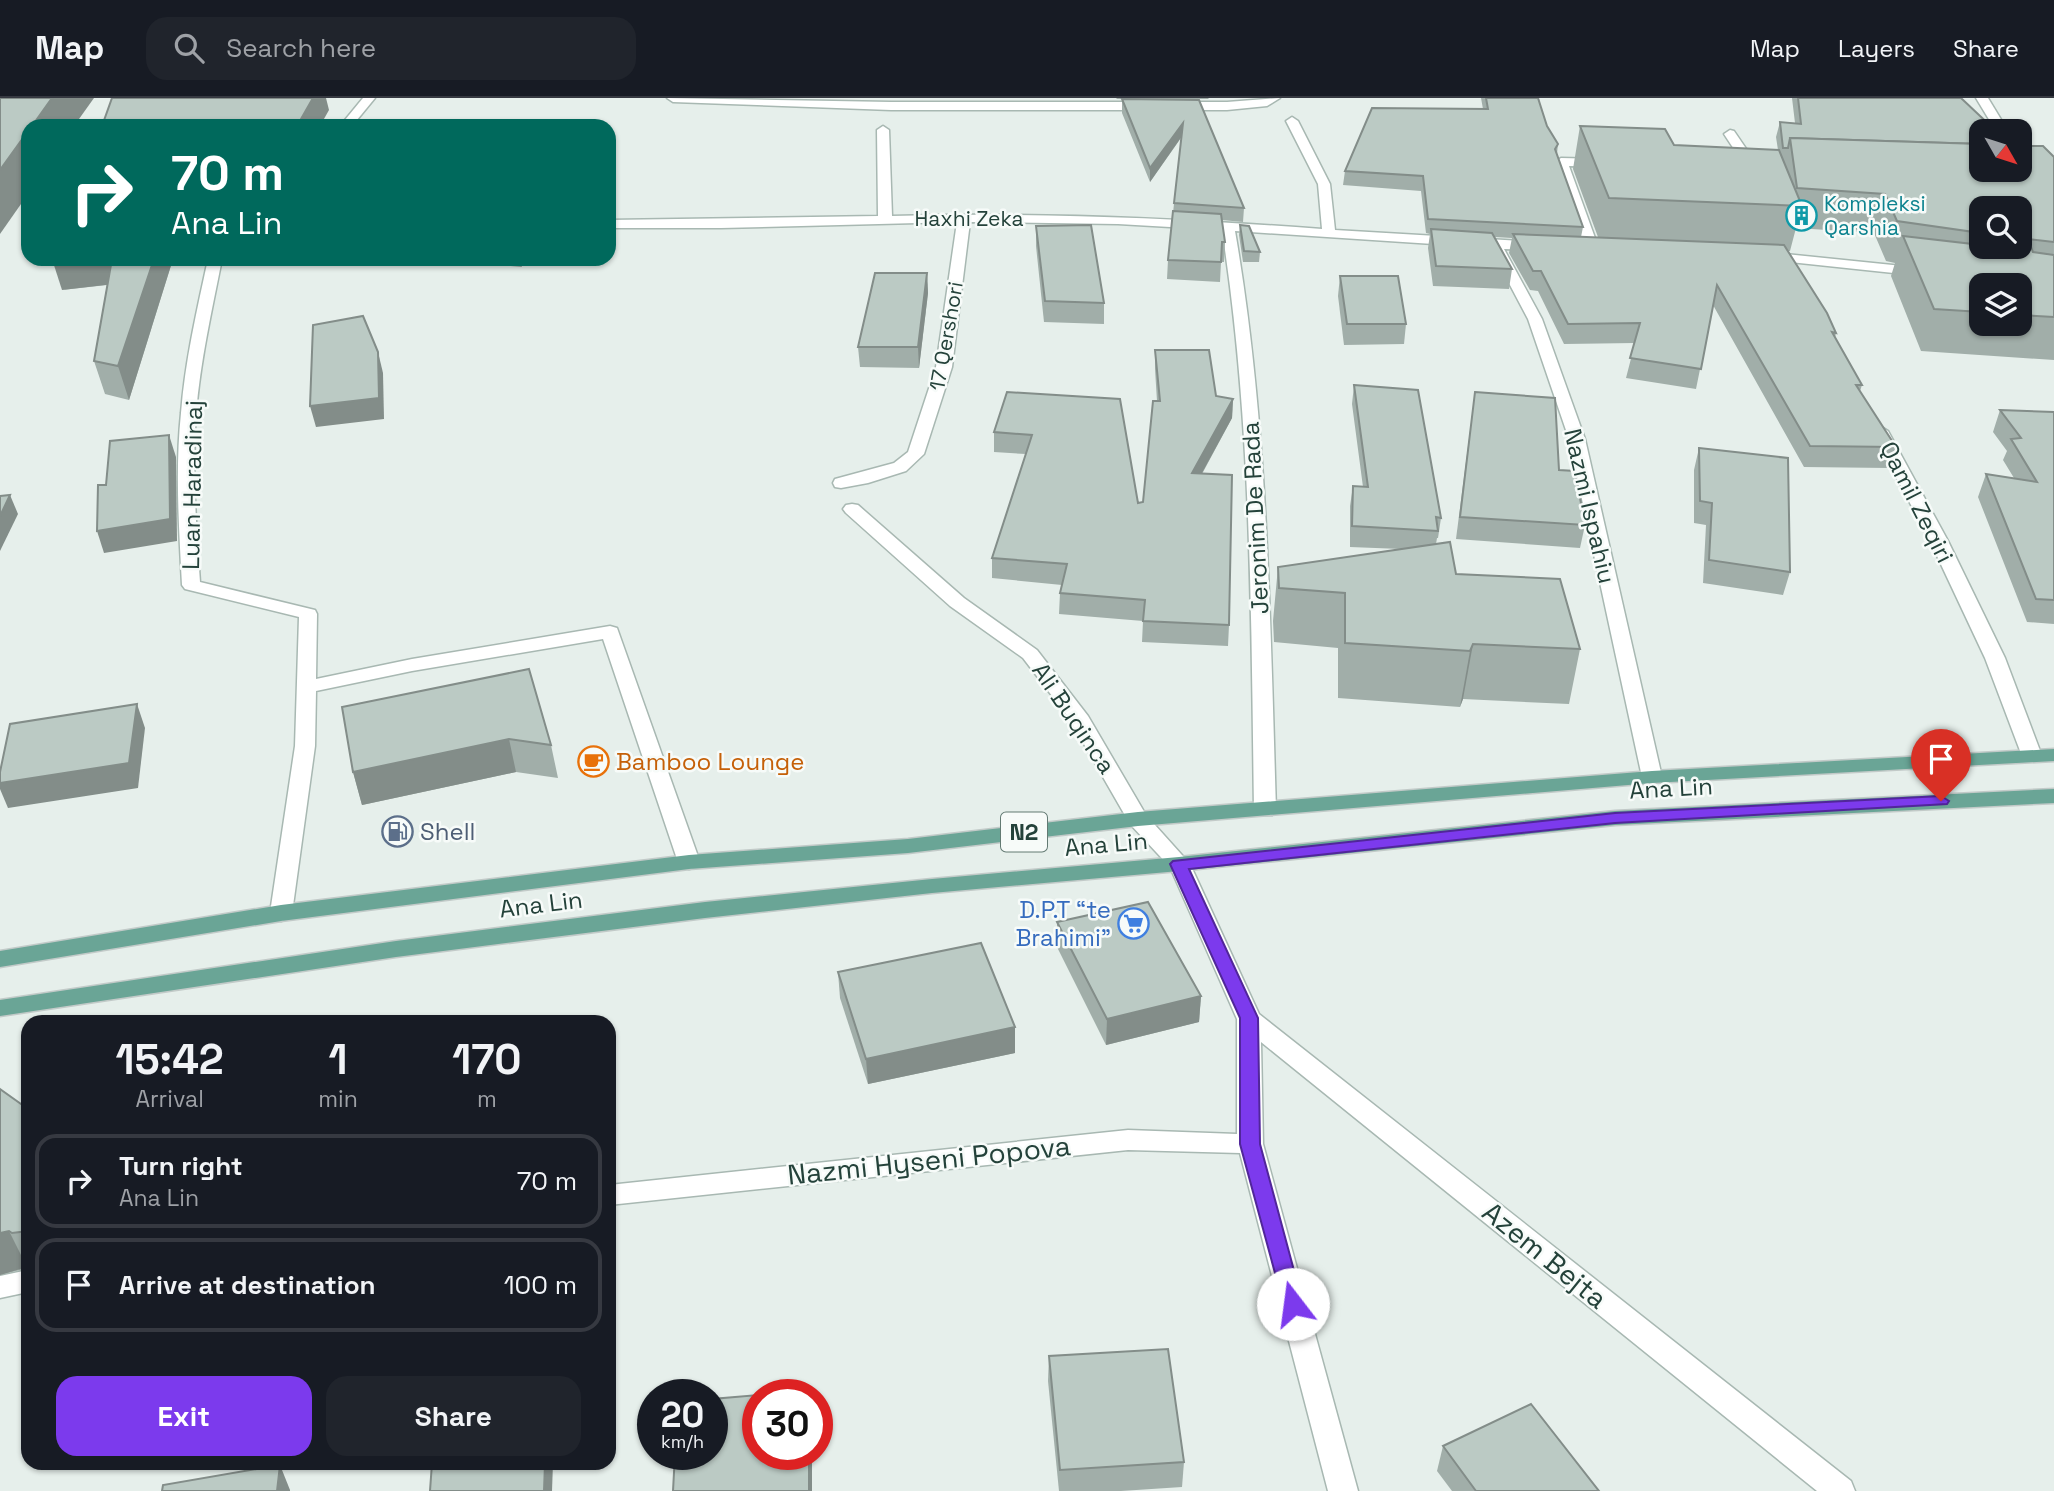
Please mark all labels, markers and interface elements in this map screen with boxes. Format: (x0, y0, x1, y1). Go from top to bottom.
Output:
search box (146, 17, 636, 80)
text: Map (35, 27, 104, 69)
icon: search (170, 29, 208, 67)
text: Search here (226, 31, 376, 65)
text: Map (1750, 33, 1800, 64)
text: Layers (1838, 33, 1915, 64)
text: Share (1953, 33, 2019, 64)
north arrow (1969, 119, 2032, 182)
map controls (1969, 119, 2032, 336)
text: 70 m (171, 142, 284, 204)
icon: right (56, 147, 147, 238)
place label: Kompleksi Qarshia (1824, 190, 1926, 241)
button: search (1969, 196, 2032, 259)
building icon: Kompleksi Qarshia (1784, 198, 1818, 232)
text: Ana Lin (171, 203, 282, 243)
street label: Haxhi Zeka (914, 205, 1024, 232)
button: layers (1969, 273, 2032, 336)
street label: 17 Qershori (923, 279, 969, 393)
street label: Luan Haradinaj (175, 400, 209, 570)
street label: Jeronim De Rada (1234, 421, 1276, 615)
street label: Nazmi Ispahiu (1557, 426, 1623, 586)
street label: Qamil Zeqiri (1873, 436, 1961, 568)
street label: Ali Buqinca (1025, 656, 1123, 780)
pin (1911, 729, 1971, 801)
icon: arrive (1922, 740, 1960, 778)
cafe icon: Bamboo Lounge (576, 744, 610, 778)
place label: Bamboo Lounge (616, 746, 804, 777)
street label: Ana Lin (1628, 770, 1714, 806)
road number: N2 (1001, 812, 1047, 852)
fuel station icon: Shell (380, 814, 414, 848)
place label: Shell (420, 816, 475, 847)
street label: Ana Lin (1063, 825, 1149, 863)
street label: Ana Lin (498, 884, 584, 924)
place label: D.P.T “te Brahimi” (1015, 894, 1111, 953)
supermarket icon: D.P.T “te Brahimi” (1117, 906, 1151, 940)
text: 15:42 (115, 1033, 224, 1086)
text: 1 (329, 1033, 348, 1086)
text: 170 (452, 1033, 522, 1086)
text: Arrival (135, 1084, 204, 1114)
text: min (318, 1084, 358, 1114)
text: m (477, 1084, 497, 1114)
street label: Nazmi Hyseni Popova (786, 1127, 1072, 1193)
text: Turn right (119, 1149, 243, 1183)
icon: right (60, 1162, 98, 1200)
text: 70 m (517, 1164, 577, 1198)
text: Ana Lin (119, 1183, 199, 1213)
street label: Azem Bejta (1475, 1194, 1615, 1316)
icon: arrive (60, 1266, 98, 1304)
position arrow (1256, 1267, 1330, 1341)
text: Arrive at destination (119, 1268, 376, 1302)
text: 100 m (504, 1268, 577, 1302)
button: Exit (56, 1376, 312, 1456)
button: Share (326, 1376, 581, 1456)
speed limit sign: 30 (742, 1379, 833, 1470)
text: 20 (661, 1393, 704, 1437)
text: km/h (661, 1430, 704, 1453)

